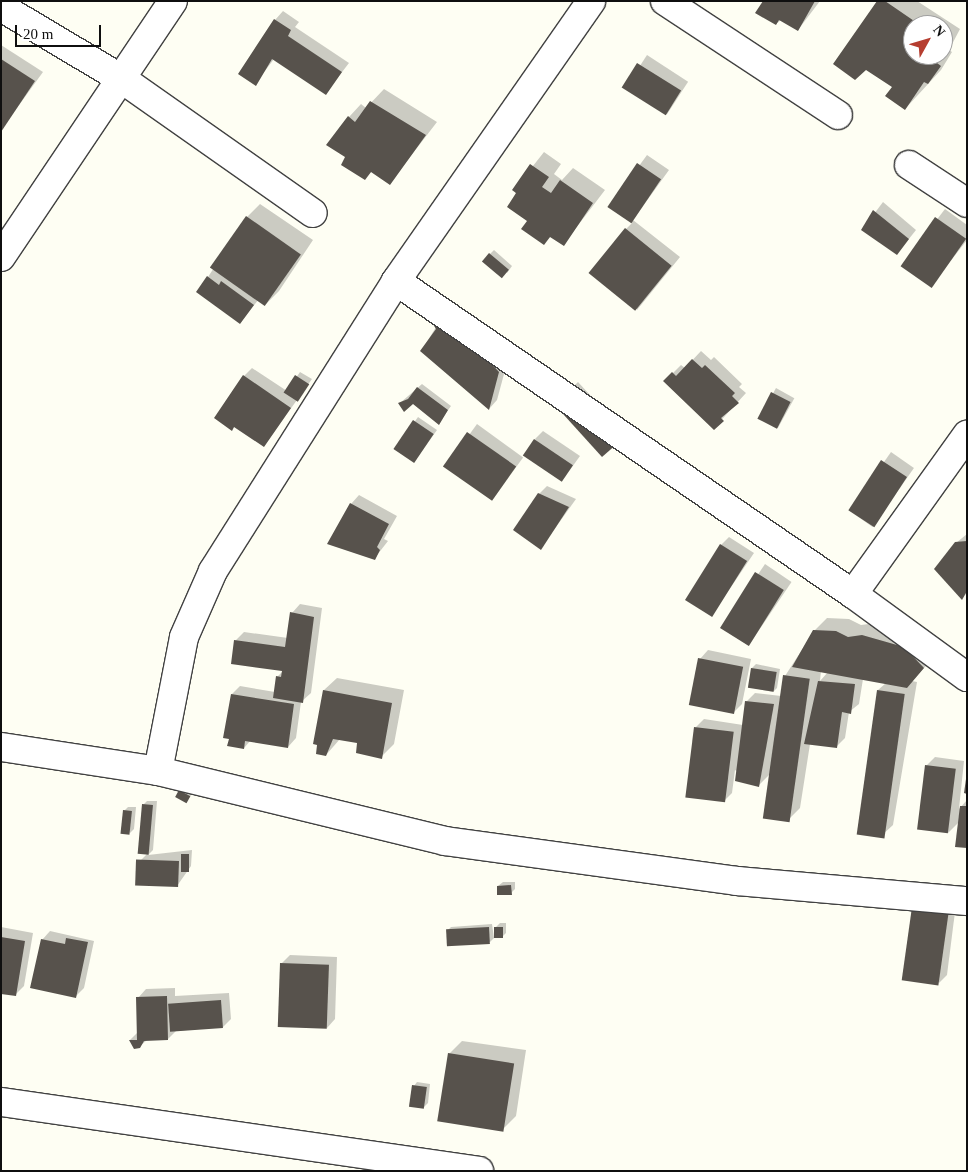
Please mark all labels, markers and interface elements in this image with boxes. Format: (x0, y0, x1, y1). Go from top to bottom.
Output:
scale bar (18, 15, 104, 47)
north arrow (903, 15, 953, 65)
text: N (930, 22, 948, 40)
text: 20 m (23, 26, 53, 42)

